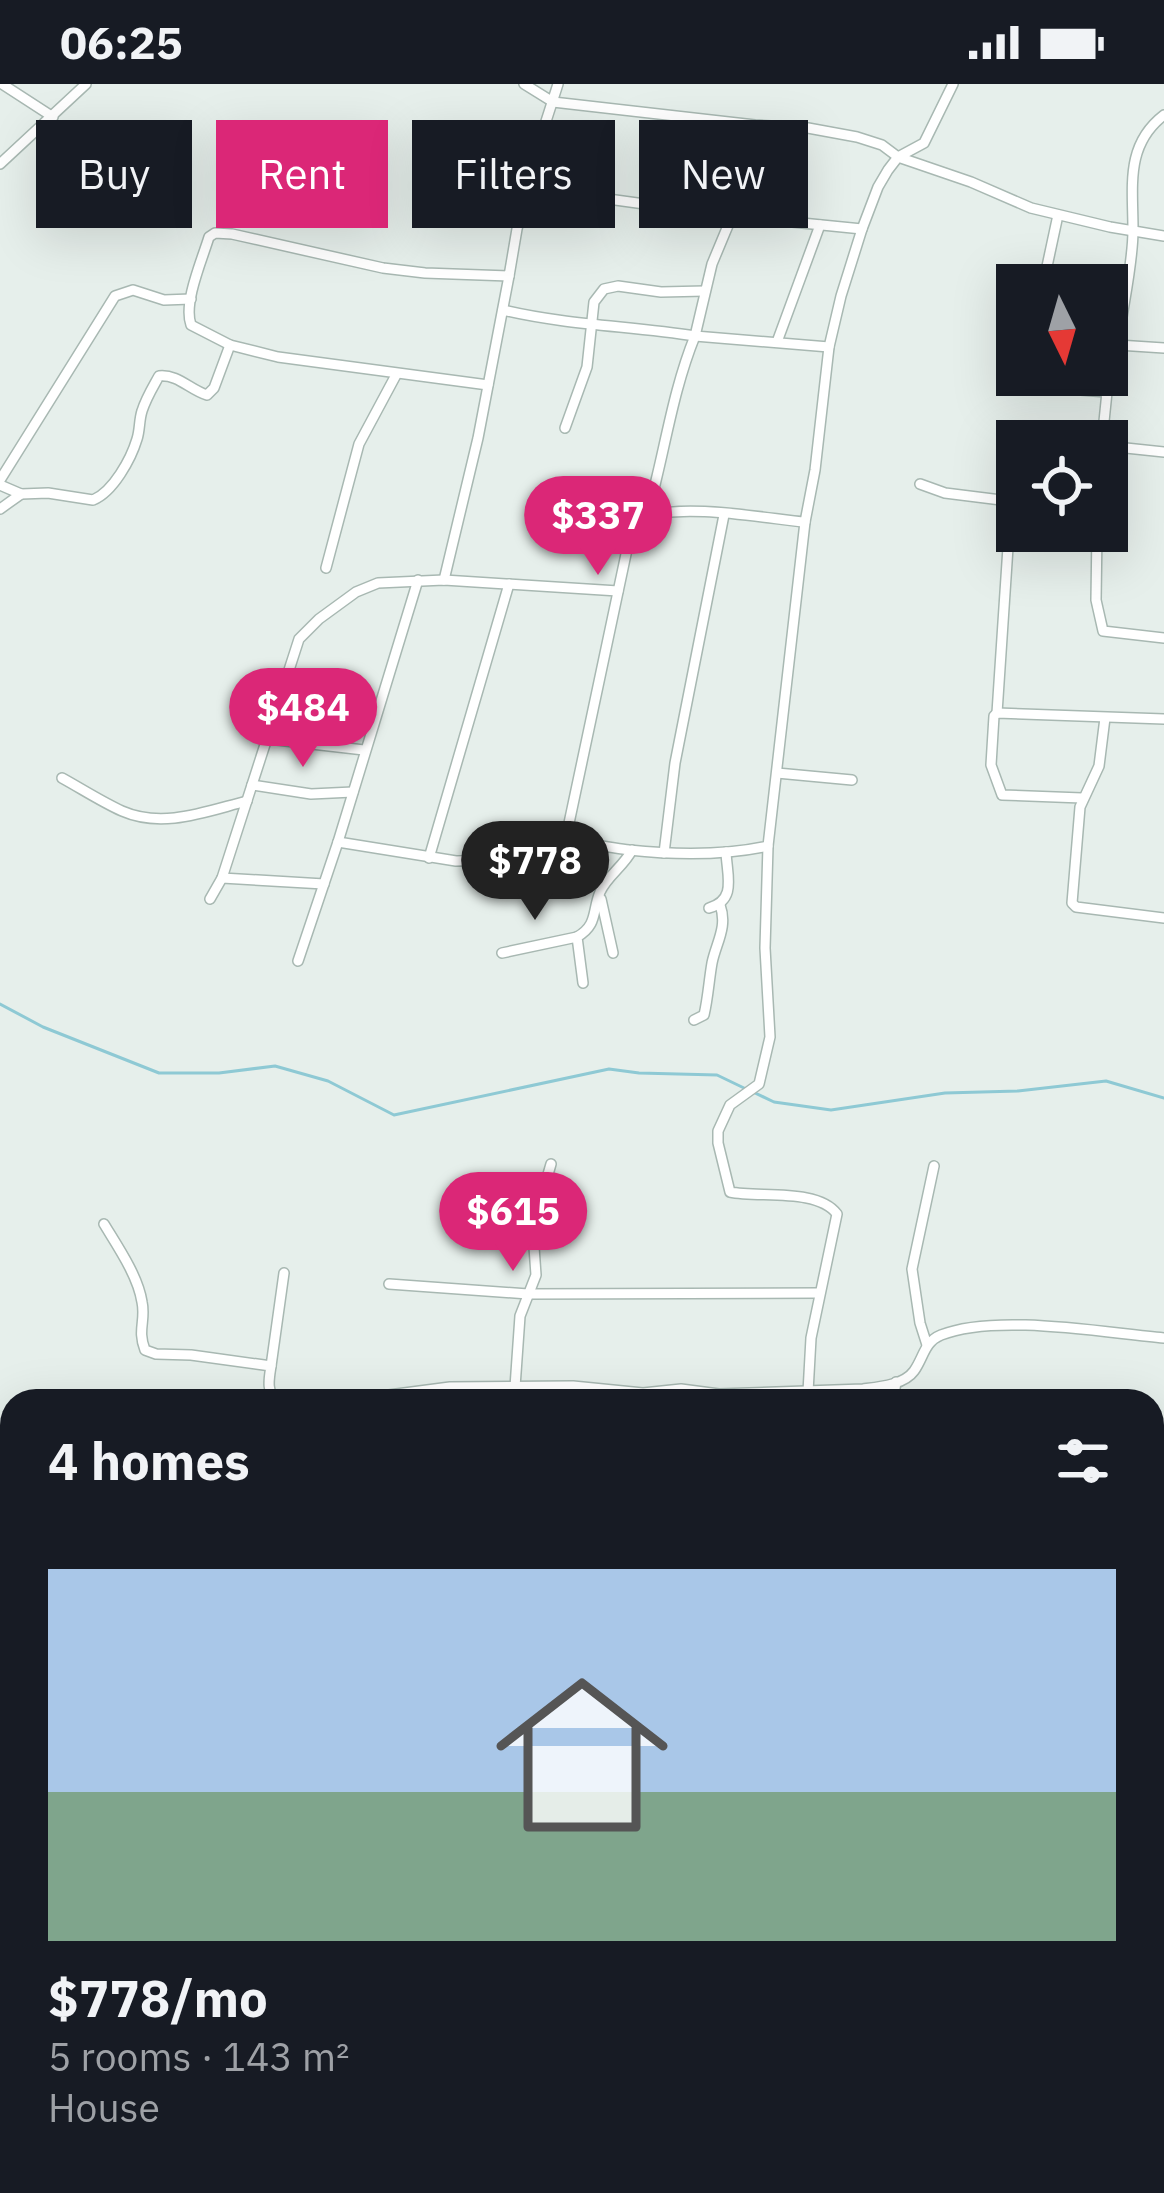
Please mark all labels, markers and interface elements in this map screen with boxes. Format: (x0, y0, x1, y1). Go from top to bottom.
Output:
text: 06:25 (60, 13, 183, 71)
chip: Buy (36, 120, 192, 228)
chip: Rent (216, 120, 388, 228)
chip: Filters (412, 120, 615, 228)
chip: New (639, 120, 808, 228)
north arrow (996, 264, 1128, 396)
map controls (996, 264, 1128, 552)
button: locate (996, 420, 1128, 552)
pin: $337 (527, 476, 669, 578)
text: $337 (551, 489, 645, 540)
pin: $484 (232, 668, 374, 770)
text: $484 (256, 681, 350, 732)
pin: $778 (464, 821, 606, 923)
text: $778 (488, 834, 582, 885)
pin: $615 (442, 1172, 584, 1274)
text: $615 (466, 1185, 560, 1236)
text: 4 homes (48, 1428, 250, 1494)
icon: filters (1050, 1428, 1116, 1494)
icon: home (474, 1647, 690, 1863)
text: $778/mo (48, 1965, 268, 2031)
text: 5 rooms · 143 m² (48, 2031, 350, 2082)
text: House (48, 2082, 160, 2133)

